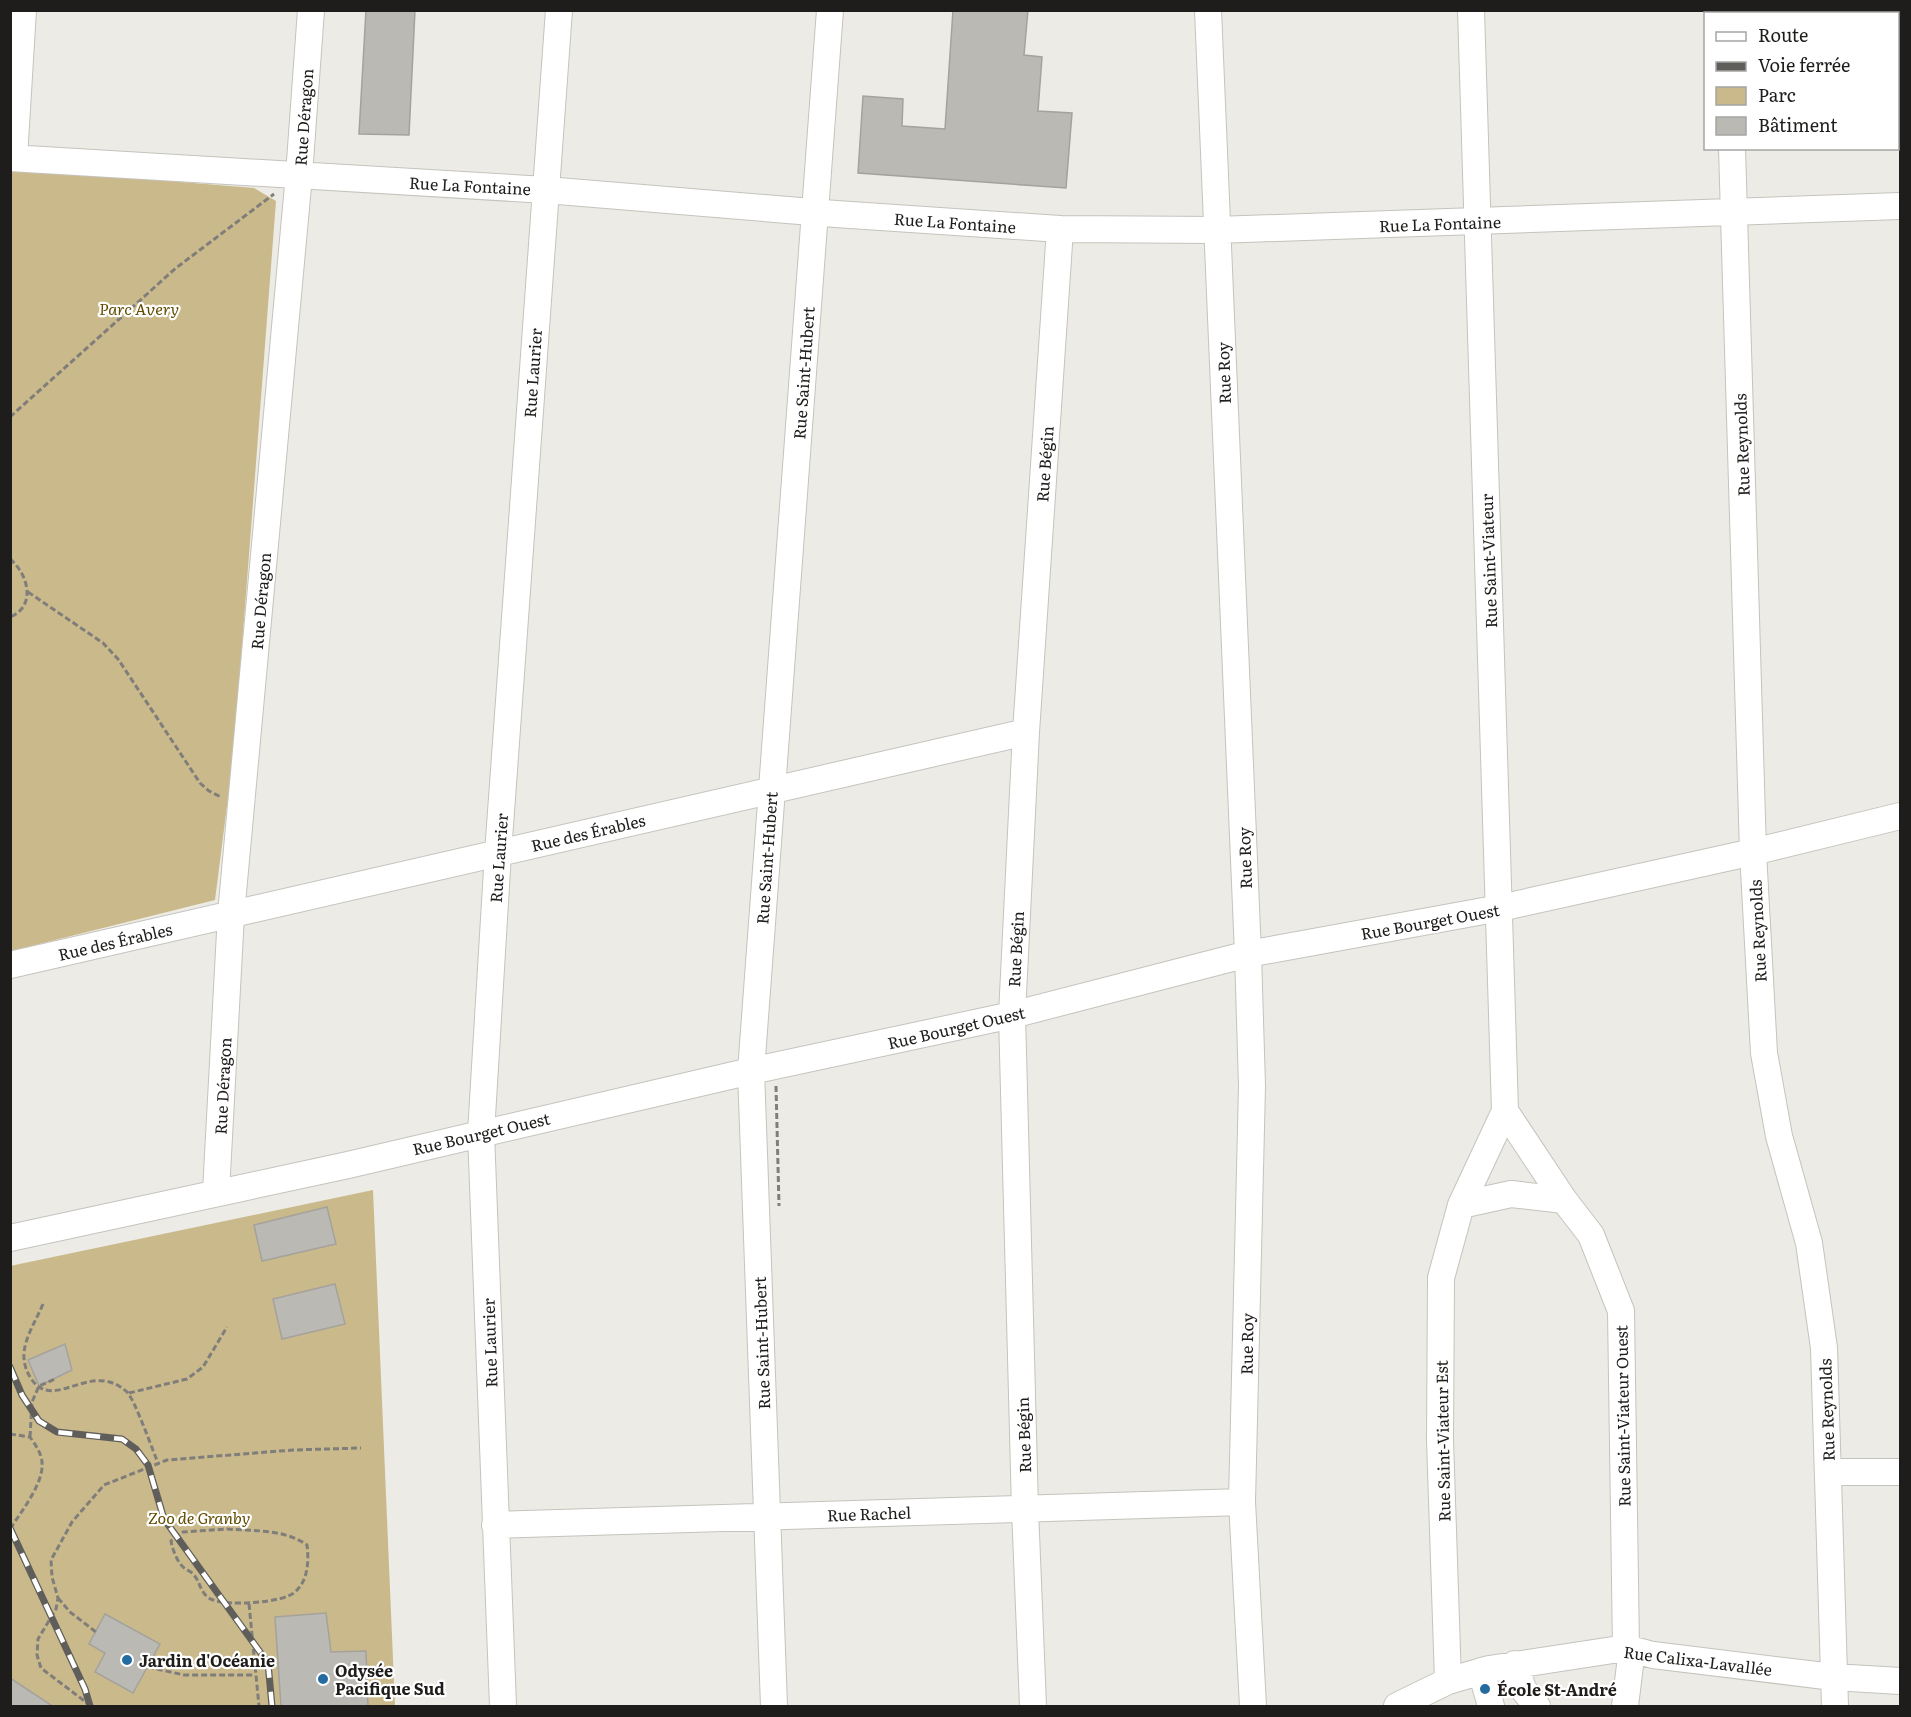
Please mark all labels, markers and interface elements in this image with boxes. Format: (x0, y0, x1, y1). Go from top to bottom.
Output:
legend (1704, 12, 1899, 150)
text: Route (1758, 21, 1808, 48)
text: Voie ferrée (1758, 51, 1850, 78)
street label: Rue Déragon (288, 67, 318, 166)
text: Parc (1758, 81, 1796, 108)
text: Bâtiment (1758, 111, 1838, 138)
street label: Rue La Fontaine (408, 170, 532, 200)
street label: Rue La Fontaine (893, 206, 1017, 238)
street label: Rue La Fontaine (1379, 209, 1501, 237)
park label: Parc Avery (99, 296, 179, 320)
street label: Rue Saint-Hubert (786, 305, 820, 440)
street label: Rue Laurier (517, 327, 547, 419)
street label: Rue Roy (1210, 341, 1236, 404)
street label: Rue Reynolds (1727, 393, 1755, 497)
street label: Rue Bégin (1029, 425, 1059, 503)
street label: Rue Saint-Viateur (1474, 493, 1502, 629)
street label: Rue Déragon (244, 551, 276, 651)
street label: Rue Saint-Hubert (749, 790, 783, 925)
street label: Rue des Érables (529, 807, 647, 857)
street label: Rue Laurier (483, 812, 513, 904)
street label: Rue Roy (1231, 826, 1257, 889)
street label: Rue Reynolds (1742, 879, 1772, 983)
street label: Rue Bourget Ouest (1359, 897, 1502, 945)
street label: Rue Bégin (1001, 910, 1029, 988)
street label: Rue des Érables (56, 916, 174, 966)
street label: Rue Bourget Ouest (885, 999, 1028, 1054)
street label: Rue Déragon (207, 1036, 237, 1135)
street label: Rue Bourget Ouest (410, 1105, 553, 1160)
street label: Rue Saint-Hubert (747, 1276, 775, 1410)
street label: Rue Laurier (475, 1297, 503, 1388)
street label: Rue Roy (1233, 1312, 1259, 1375)
street label: Rue Saint-Viateur Ouest (1608, 1324, 1636, 1507)
street label: Rue Reynolds (1812, 1358, 1840, 1462)
street label: Rue Saint-Viateur Est (1429, 1359, 1455, 1522)
street label: Rue Bégin (1010, 1396, 1036, 1474)
street label: Rue Rachel (826, 1500, 912, 1526)
park label: Zoo de Granby (148, 1505, 250, 1529)
street label: Rue Calixa-Lavallée (1622, 1639, 1774, 1681)
place label: Jardin d'Océanie (139, 1648, 275, 1672)
marker: Jardin d'Océanie (120, 1653, 134, 1667)
place label: Odysée Pacifique Sud (335, 1658, 445, 1700)
marker: Odysée Pacifique Sud (316, 1672, 330, 1686)
place label: École St-André (1497, 1677, 1617, 1701)
marker: École St-André (1478, 1682, 1492, 1696)

